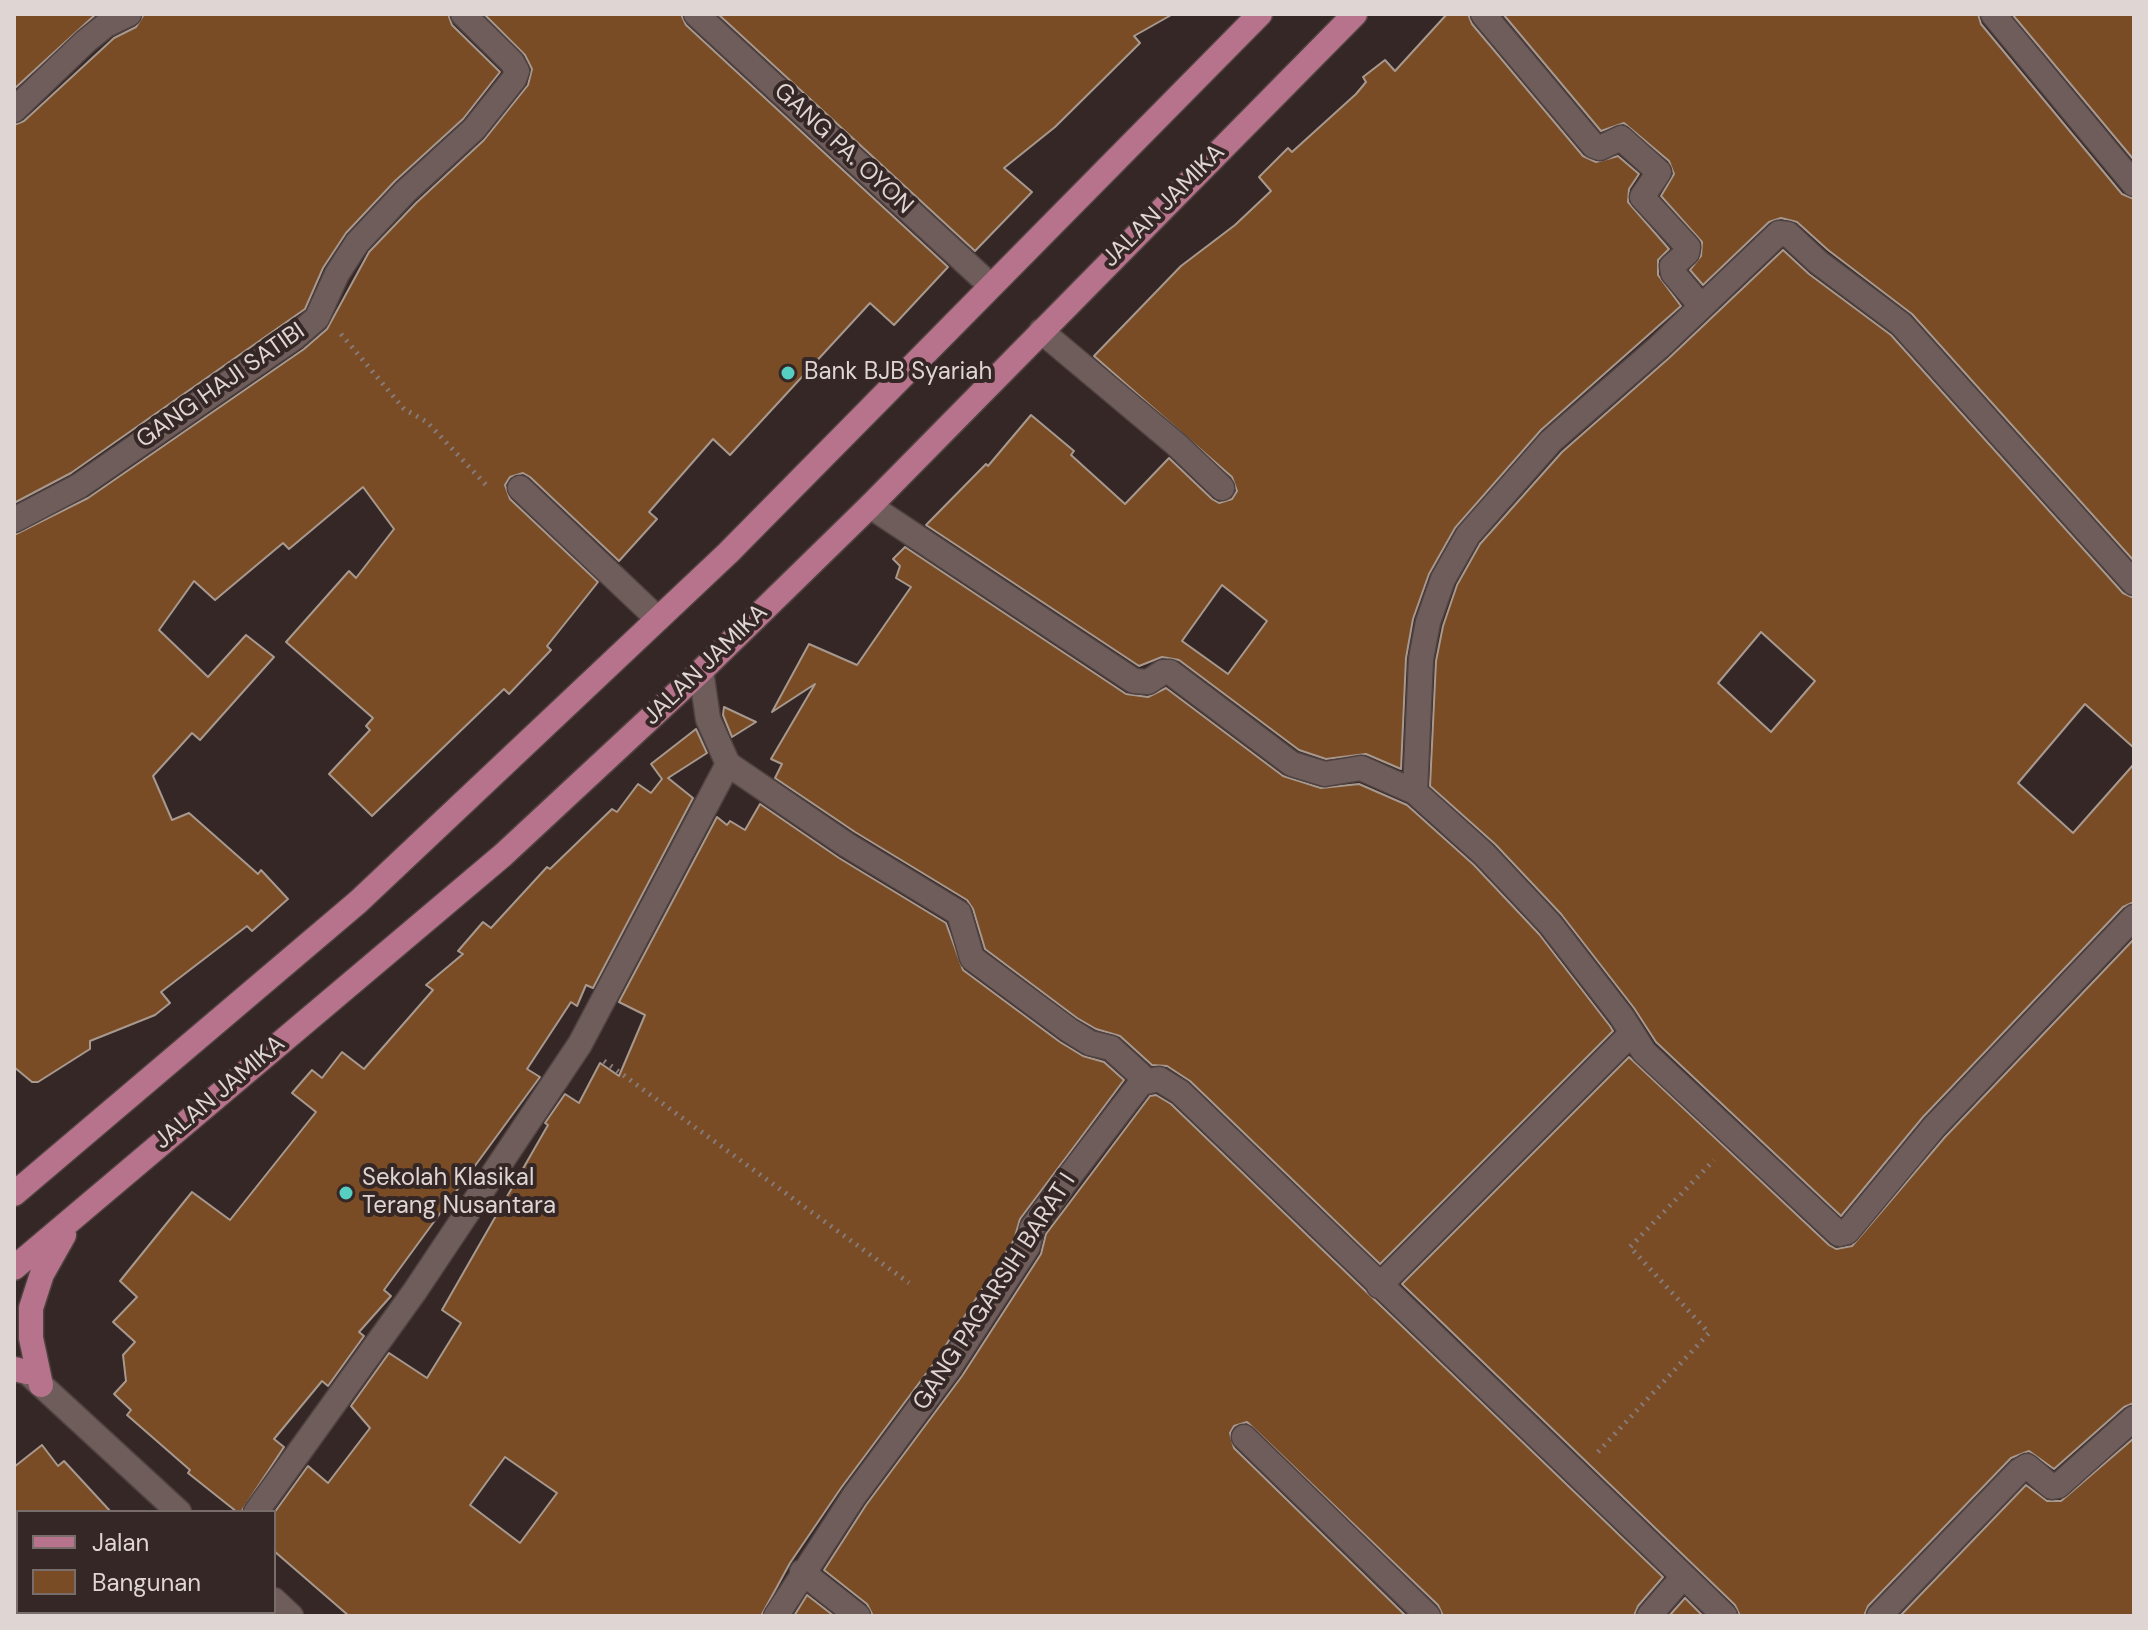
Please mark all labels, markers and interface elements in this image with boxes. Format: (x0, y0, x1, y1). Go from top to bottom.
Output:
street label: GANG PA. OYON (768, 77, 918, 221)
street label: JALAN JAMIKA (1097, 139, 1231, 273)
street label: GANG HAJI SATIBI (131, 317, 311, 455)
place label: Bank BJB Syariah (804, 359, 992, 387)
marker: Bank BJB Syariah (779, 364, 797, 382)
street label: JALAN JAMIKA (638, 598, 774, 732)
street label: JALAN JAMIKA (149, 1030, 291, 1156)
place label: Sekolah Klasikal Terang Nusantara (362, 1165, 556, 1221)
street label: GANG PAGARSIH BARAT I (908, 1168, 1082, 1416)
marker: Sekolah Klasikal Terang Nusantara (337, 1184, 355, 1202)
legend (16, 1510, 276, 1614)
text: Jalan (92, 1527, 149, 1558)
text: Bangunan (92, 1567, 201, 1598)

